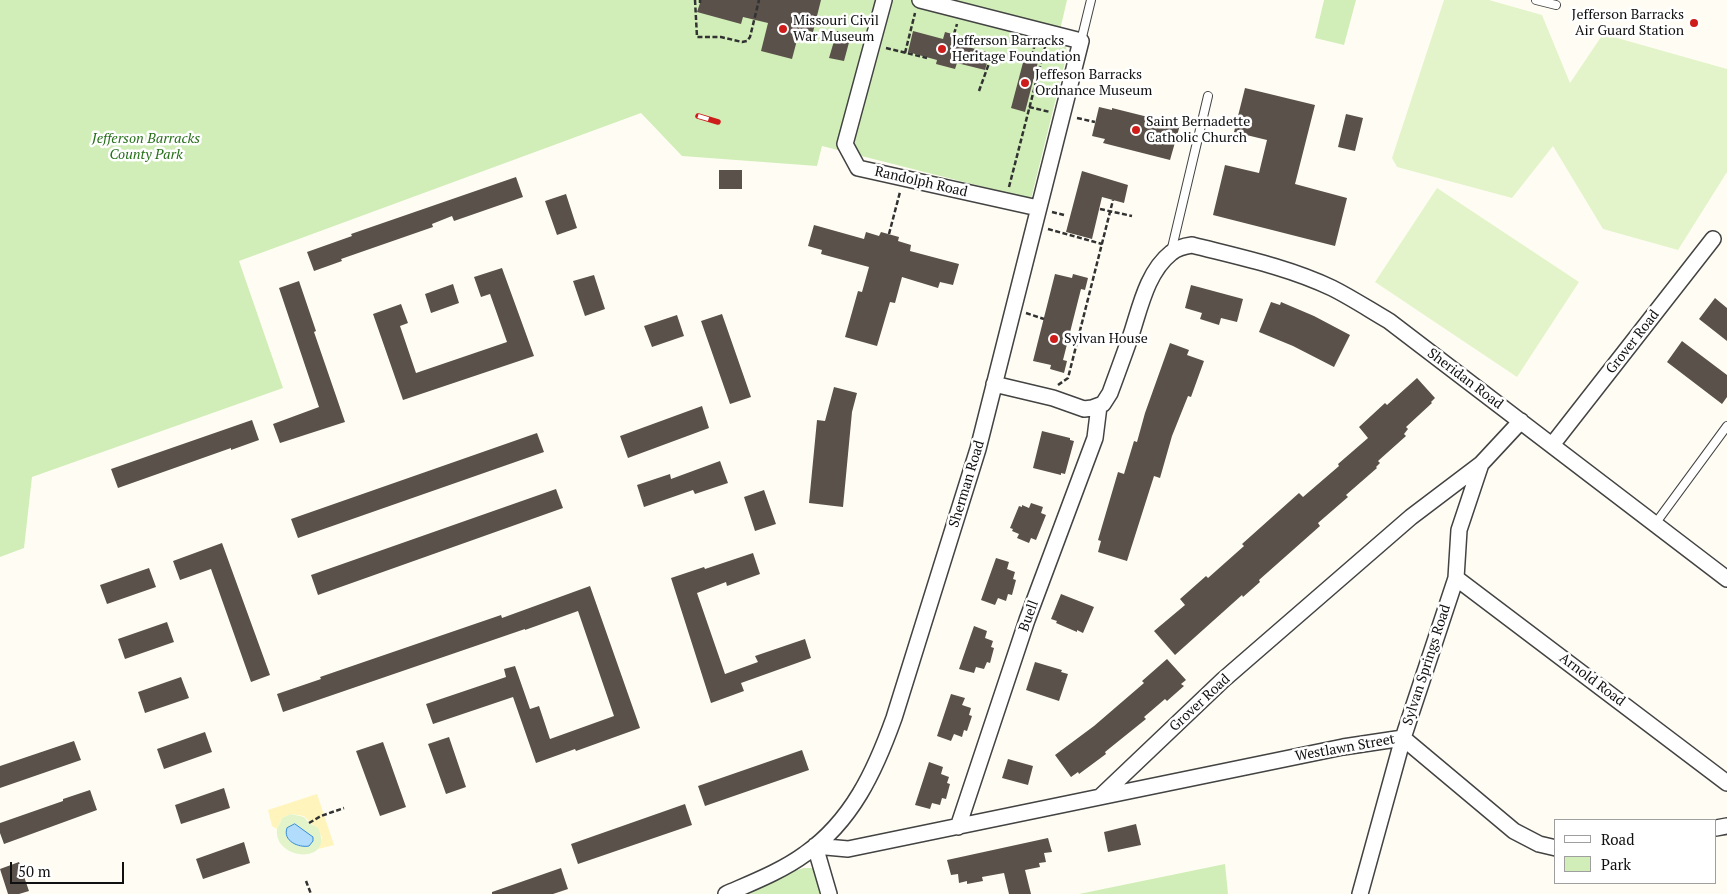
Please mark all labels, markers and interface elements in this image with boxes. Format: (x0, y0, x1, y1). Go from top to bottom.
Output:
place label: Jefferson Barracks Air Guard Station (1572, 7, 1684, 40)
place label: Missouri Civil War Museum (793, 13, 879, 46)
marker: Jefferson Barracks Air Guard Station (1688, 17, 1700, 29)
marker: Missouri Civil War Museum (777, 23, 789, 35)
place label: Jefferson Barracks Heritage Foundation (952, 33, 1081, 65)
marker: Jefferson Barracks Heritage Foundation (936, 43, 948, 55)
place label: Jeffeson Barracks Ordnance Museum (1035, 67, 1152, 100)
marker: Jeffeson Barracks Ordnance Museum (1019, 77, 1031, 89)
place label: Saint Bernadette Catholic Church (1146, 114, 1250, 146)
marker: Saint Bernadette Catholic Church (1130, 124, 1142, 136)
park label: Jefferson Barracks County Park (92, 131, 200, 164)
street label: Randolph Road (873, 163, 969, 201)
street label: Grover Road (1603, 307, 1663, 377)
place label: Sylvan House (1064, 331, 1148, 347)
marker: Sylvan House (1048, 333, 1060, 345)
street label: Sheridan Road (1424, 345, 1506, 413)
street label: Sherman Road (946, 438, 988, 530)
street label: Buell (1016, 598, 1042, 634)
street label: Sylvan Springs Road (1400, 602, 1454, 728)
street label: Arnold Road (1556, 650, 1628, 710)
street label: Grover Road (1166, 671, 1234, 735)
street label: Westlawn Street (1294, 731, 1396, 765)
legend (1554, 819, 1717, 884)
text: Road (1601, 829, 1634, 849)
scale bar (12, 852, 126, 884)
text: Park (1601, 854, 1631, 874)
text: 50 m (18, 861, 51, 881)

